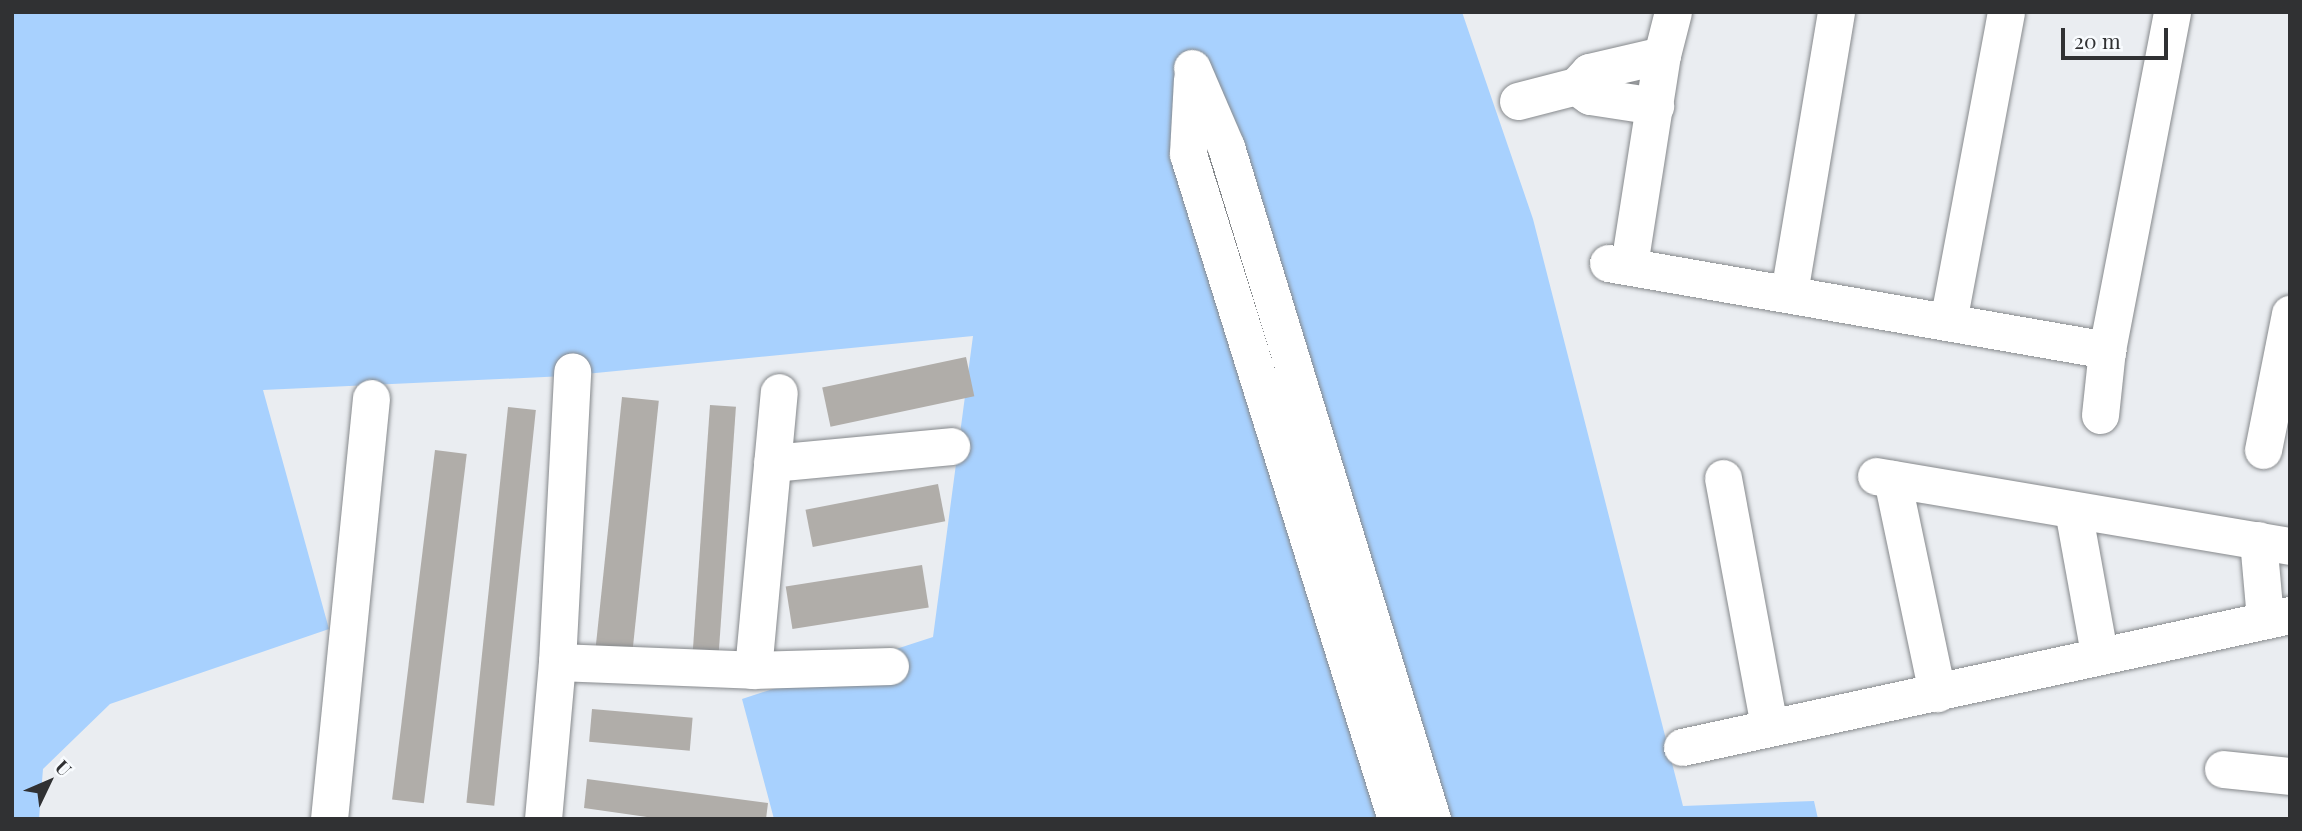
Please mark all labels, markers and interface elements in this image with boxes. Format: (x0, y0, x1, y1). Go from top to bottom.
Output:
scale bar (2064, 14, 2171, 58)
text: 20 m (2074, 26, 2121, 54)
north arrow (14, 747, 84, 817)
text: U (50, 754, 78, 781)

